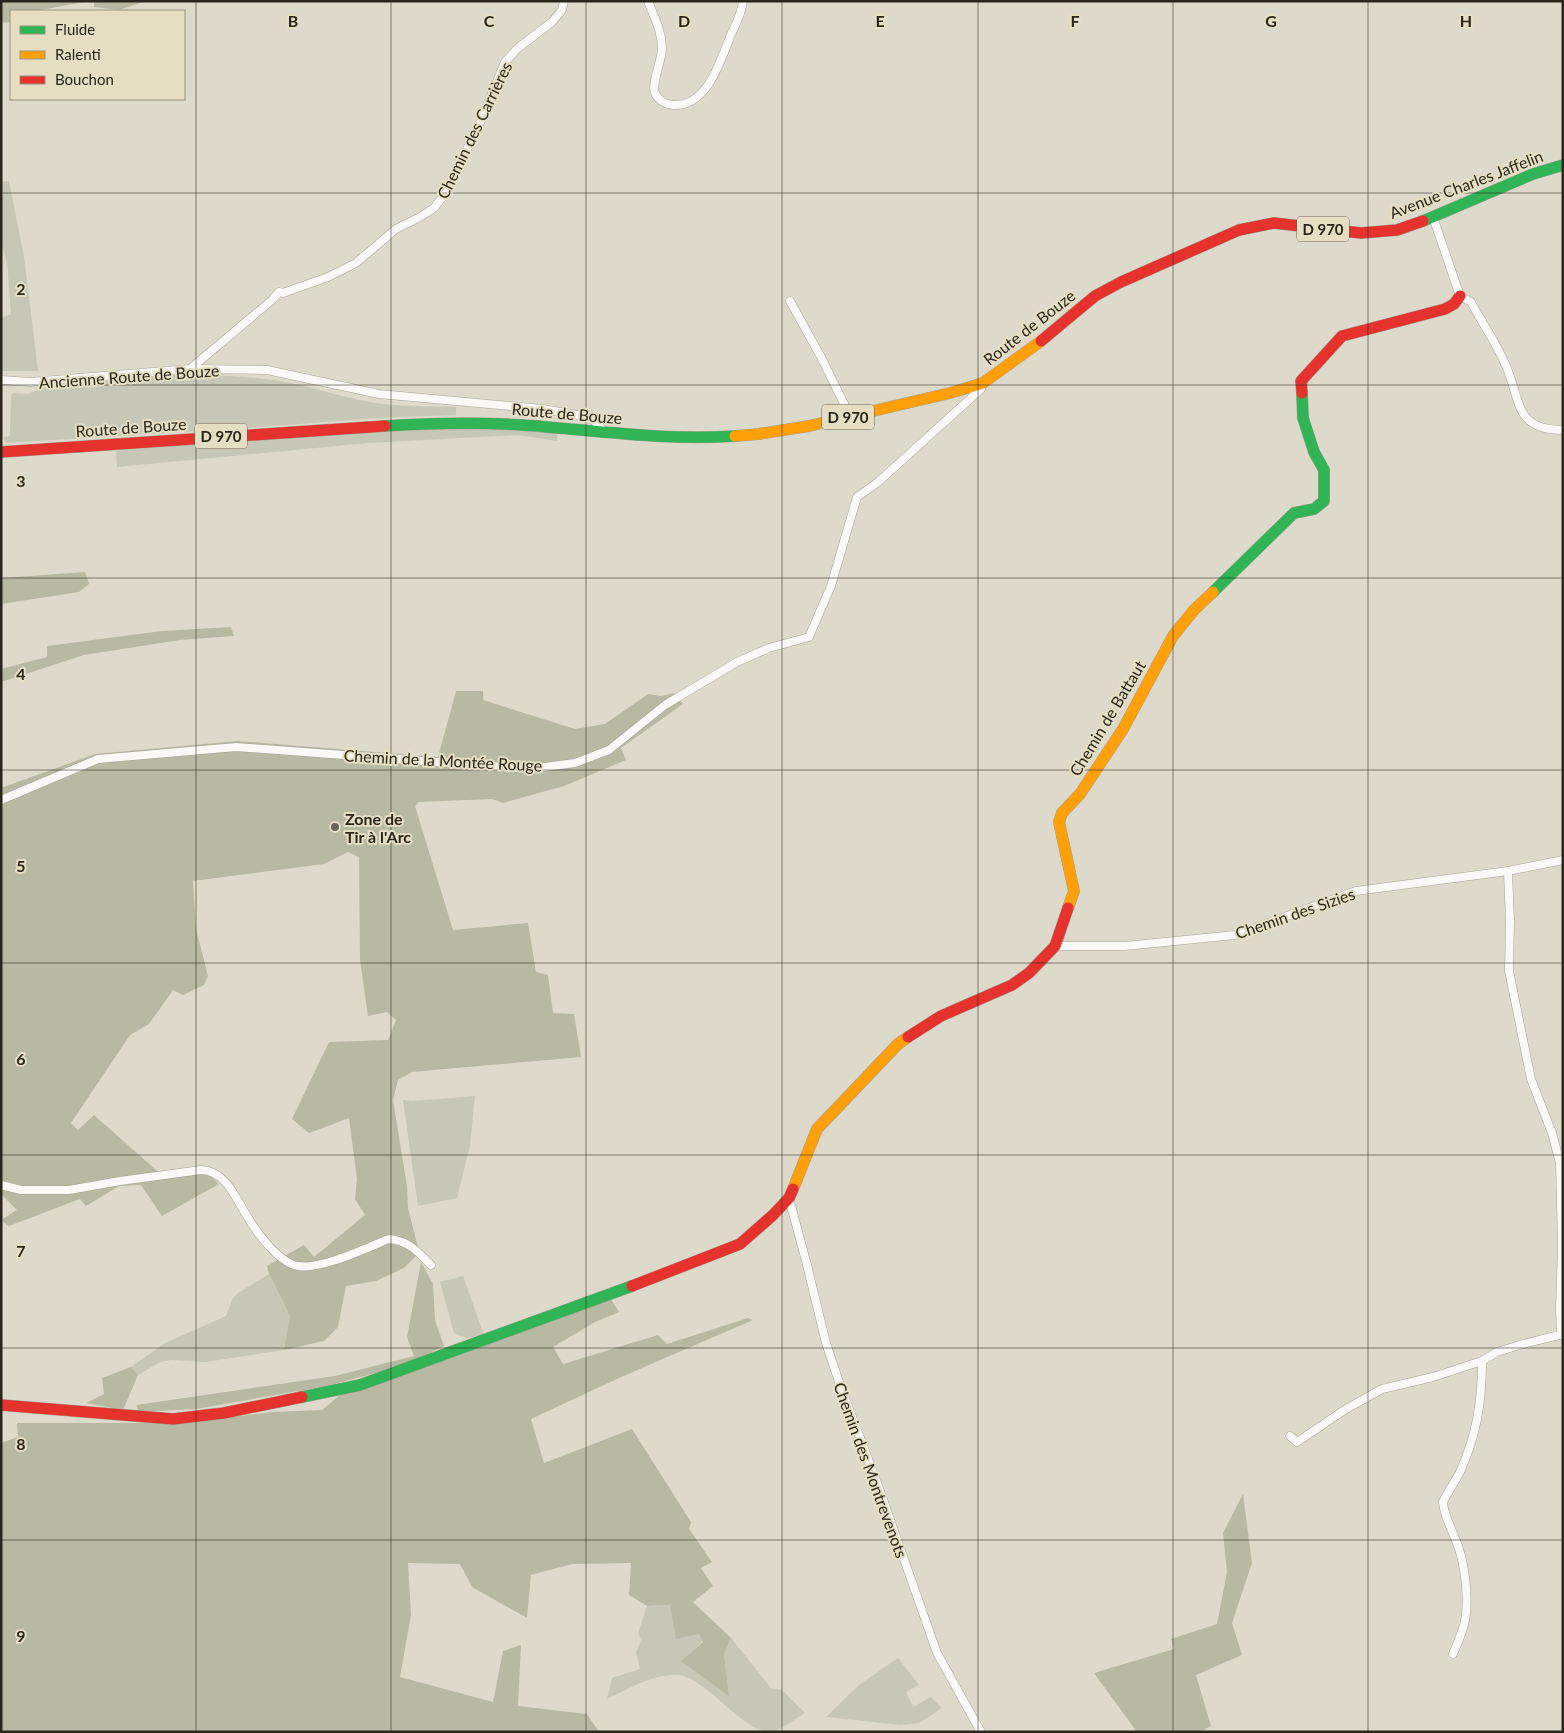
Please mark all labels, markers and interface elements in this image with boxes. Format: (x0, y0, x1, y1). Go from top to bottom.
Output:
legend (10, 10, 185, 100)
text: B (288, 11, 298, 30)
text: C (484, 11, 495, 30)
text: D (678, 11, 690, 30)
text: E (875, 11, 885, 30)
text: F (1070, 11, 1080, 30)
text: G (1265, 11, 1277, 30)
text: H (1460, 11, 1472, 30)
text: Fluide (55, 20, 95, 38)
text: Ralenti (55, 45, 101, 63)
street label: Chemin des Carrières (433, 58, 515, 202)
text: Bouchon (55, 70, 114, 88)
street label: Avenue Charles Jaffelin (1387, 146, 1545, 222)
road number: D 970 (1297, 216, 1349, 242)
text: 2 (16, 279, 26, 298)
street label: Route de Bouze (979, 285, 1079, 369)
street label: Ancienne Route de Bouze (38, 360, 220, 392)
street label: Route de Bouze (511, 399, 623, 427)
road number: D 970 (822, 404, 874, 430)
street label: Route de Bouze (75, 414, 187, 440)
road number: D 970 (195, 424, 247, 448)
text: 3 (16, 471, 26, 490)
street label: Chemin de Battaut (1065, 657, 1149, 779)
text: 4 (16, 664, 26, 683)
street label: Chemin de la Montée Rouge (343, 745, 543, 775)
place label: Zone de Tir à l'Arc (345, 809, 411, 846)
marker: Zone de Tir à l'Arc (329, 821, 341, 833)
text: 5 (16, 856, 26, 875)
street label: Chemin des Sizies (1233, 884, 1357, 942)
text: 6 (16, 1049, 26, 1068)
text: 7 (16, 1241, 26, 1260)
street label: Chemin des Montrevenots (830, 1380, 912, 1560)
text: 8 (16, 1434, 26, 1453)
text: 9 (16, 1626, 26, 1645)

